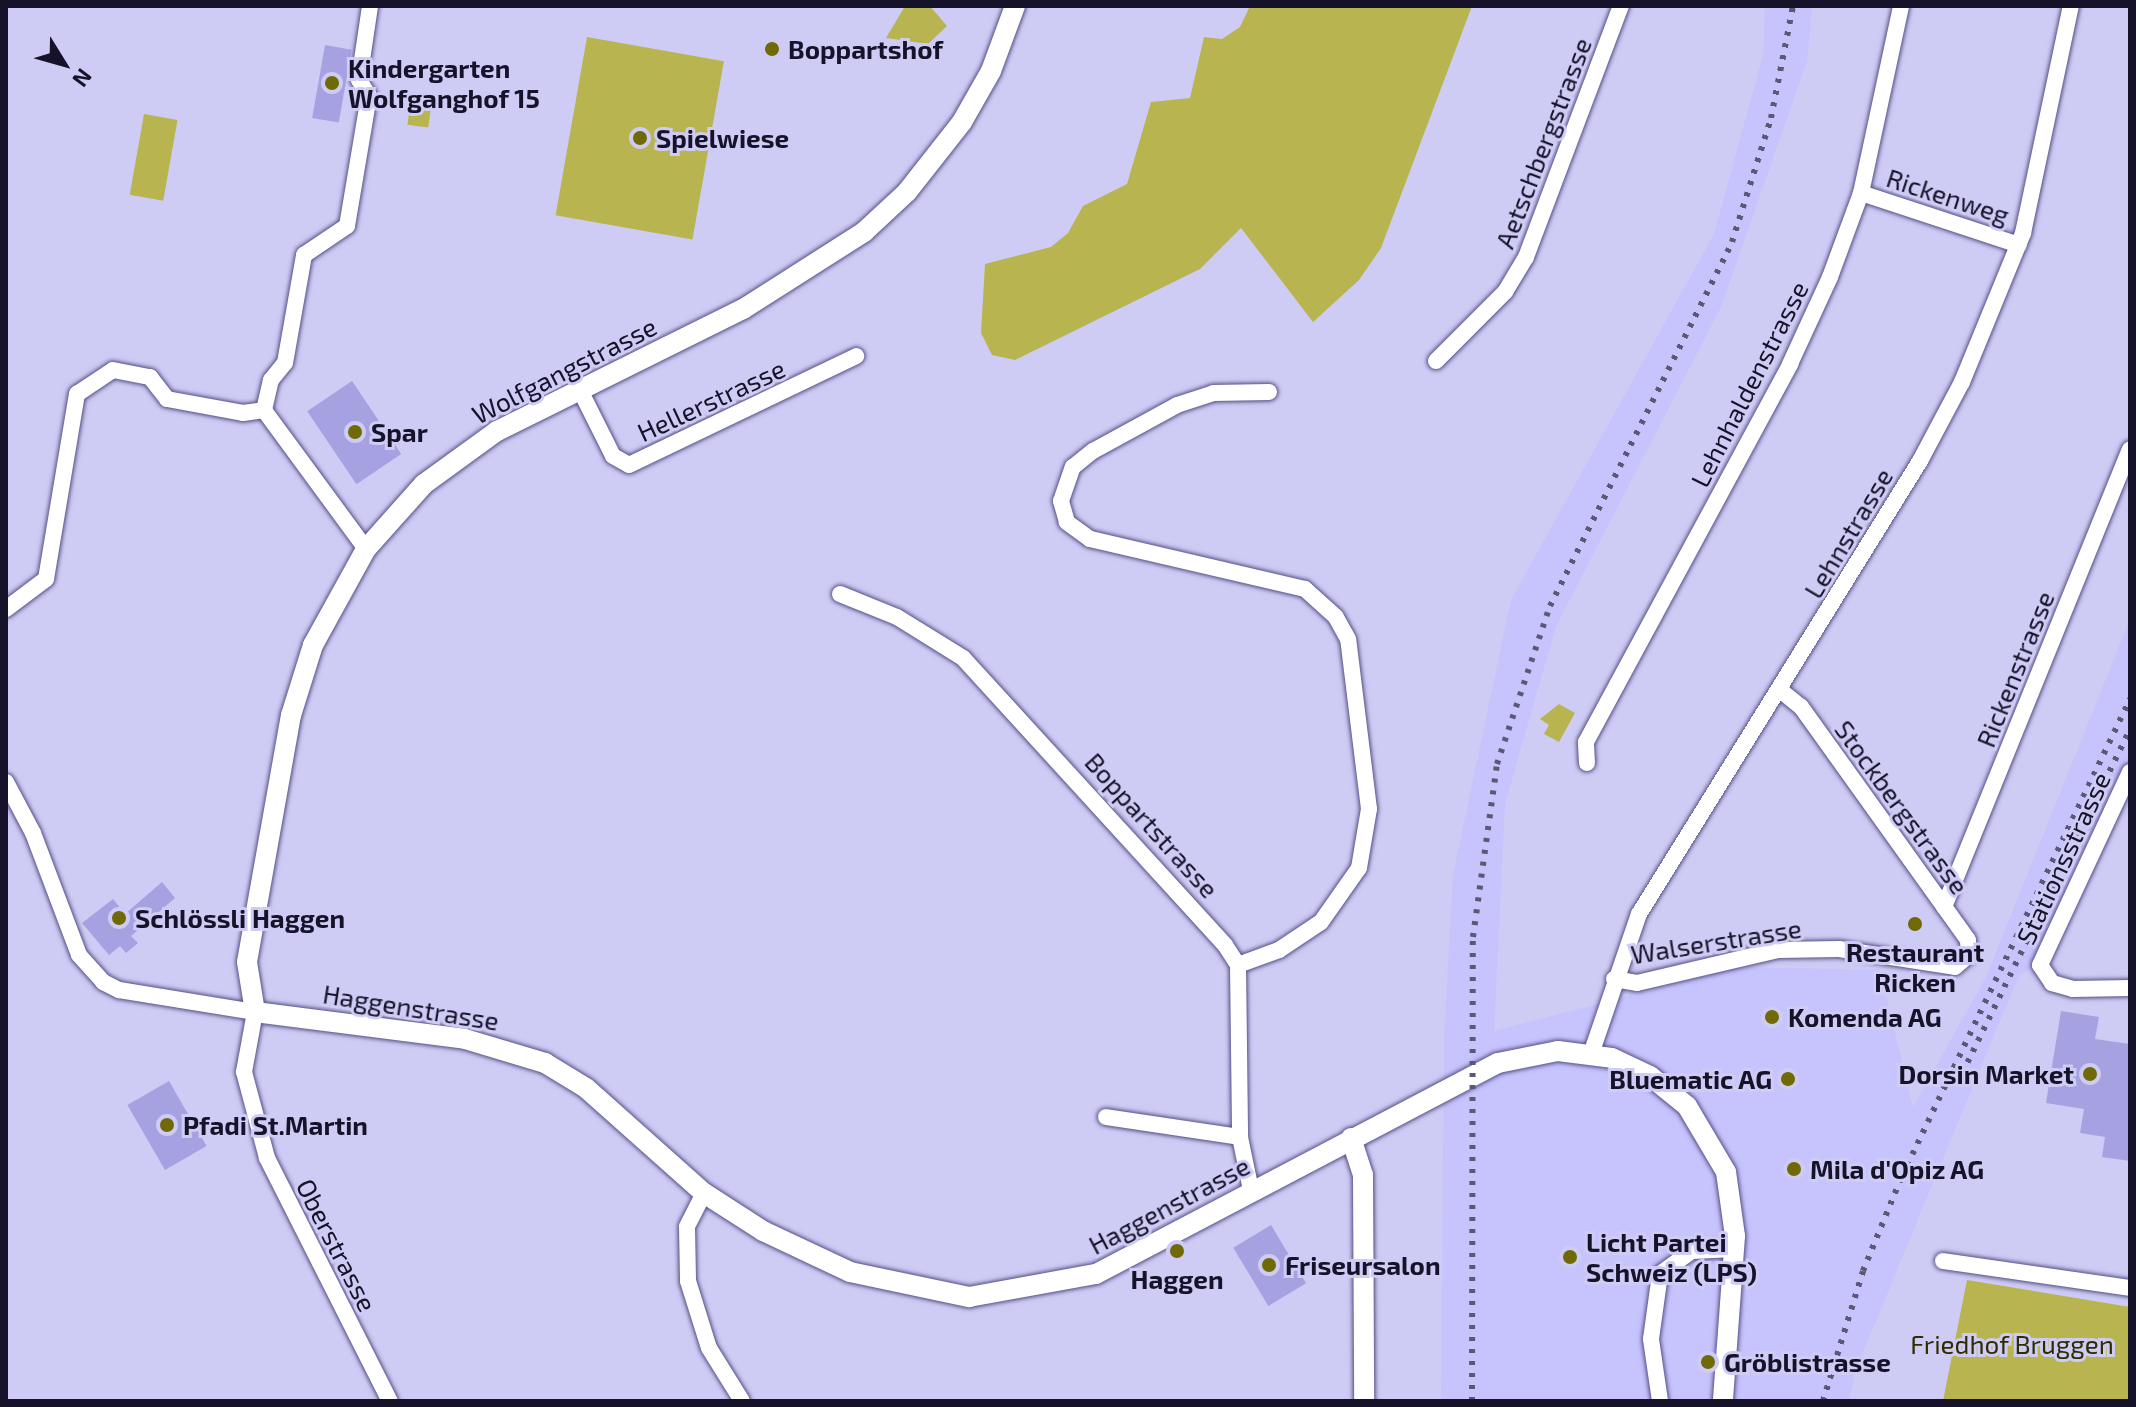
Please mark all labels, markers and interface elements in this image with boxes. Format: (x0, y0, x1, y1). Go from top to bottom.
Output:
north arrow (24, 24, 104, 104)
place label: Boppartshof (788, 33, 943, 65)
street label: Aetschbergstrasse (1489, 33, 1597, 253)
marker: Boppartshof (763, 40, 781, 58)
place label: Kindergarten Wolfganghof 15 (348, 52, 540, 114)
text: N (68, 64, 98, 93)
marker: Kindergarten Wolfganghof 15 (323, 74, 341, 92)
place label: Spielwiese (656, 122, 789, 154)
marker: Spielwiese (631, 129, 649, 147)
street label: Rickenweg (1883, 162, 2013, 230)
street label: Lehnhaldenstrasse (1684, 276, 1814, 492)
street label: Wolfgangstrasse (467, 310, 661, 430)
street label: Hellerstrasse (632, 352, 790, 448)
place label: Spar (371, 416, 428, 448)
marker: Spar (346, 423, 364, 441)
street label: Lehnstrasse (1797, 463, 1899, 603)
street label: Rickenstrasse (1970, 587, 2060, 751)
street label: Stockbergstrasse (1829, 714, 1975, 900)
street label: Boppartstrasse (1079, 746, 1225, 904)
street label: Stationsstrasse (2010, 767, 2116, 949)
place label: Schlössli Haggen (135, 902, 345, 934)
marker: Schlössli Haggen (110, 909, 128, 927)
street label: Walserstrasse (1629, 912, 1803, 970)
marker: Restaurant Ricken (1906, 915, 1924, 933)
place label: Restaurant Ricken (1846, 936, 1984, 998)
street label: Haggenstrasse (321, 978, 501, 1036)
place label: Komenda AG (1788, 1001, 1942, 1033)
marker: Komenda AG (1763, 1008, 1781, 1026)
place label: Dorsin Market (1898, 1058, 2074, 1090)
place label: Bluematic AG (1609, 1063, 1772, 1095)
marker: Dorsin Market (2081, 1065, 2099, 1083)
marker: Bluematic AG (1779, 1070, 1797, 1088)
place label: Pfadi St.Martin (183, 1109, 368, 1141)
marker: Pfadi St.Martin (158, 1116, 176, 1134)
street label: Haggenstrasse (1083, 1149, 1255, 1261)
place label: Mila d'Opiz AG (1810, 1153, 1985, 1185)
marker: Mila d'Opiz AG (1785, 1160, 1803, 1178)
street label: Oberstrasse (290, 1173, 384, 1317)
place label: Licht Partei Schweiz (LPS) (1586, 1226, 1757, 1288)
marker: Haggen (1168, 1242, 1186, 1260)
marker: Licht Partei Schweiz (LPS) (1561, 1248, 1579, 1266)
place label: Friseursalon (1285, 1249, 1441, 1281)
marker: Friseursalon (1260, 1256, 1278, 1274)
place label: Haggen (1130, 1263, 1224, 1295)
park label: Friedhof Bruggen (1910, 1328, 2114, 1360)
place label: Gröblistrasse (1724, 1346, 1891, 1378)
marker: Gröblistrasse (1699, 1353, 1717, 1371)

